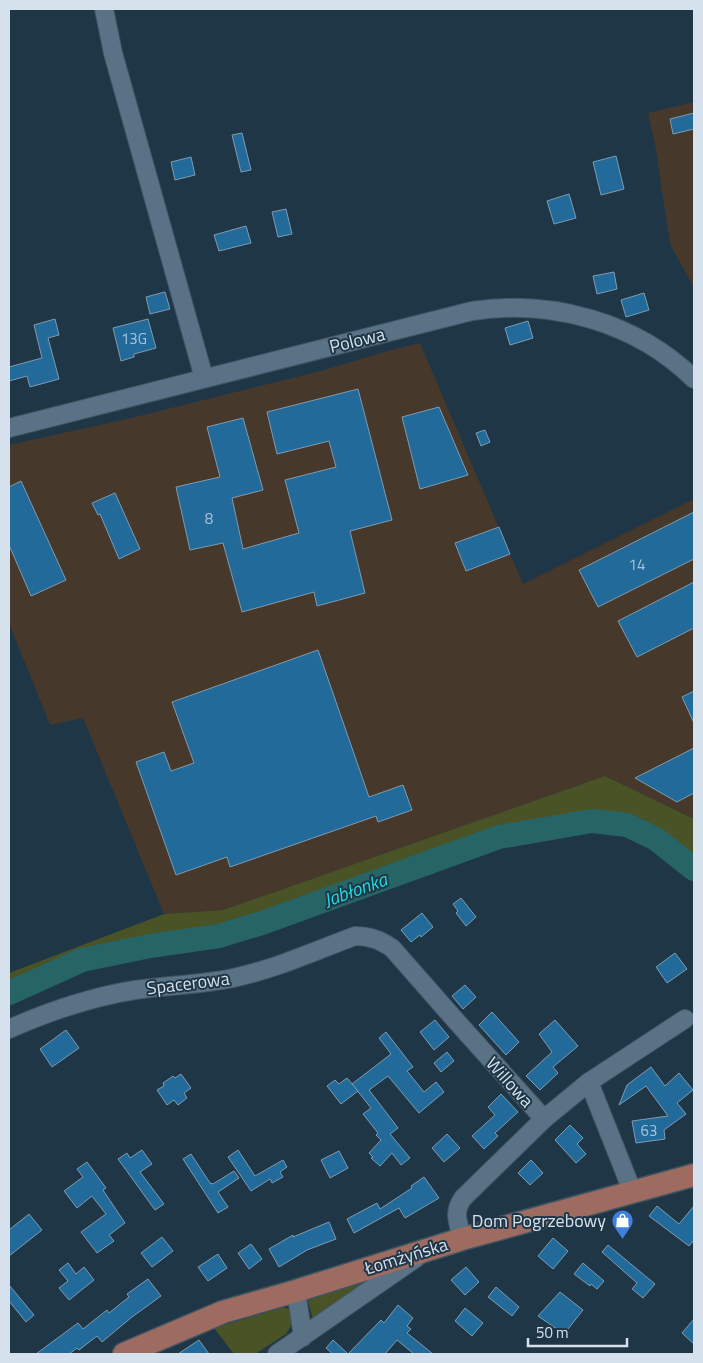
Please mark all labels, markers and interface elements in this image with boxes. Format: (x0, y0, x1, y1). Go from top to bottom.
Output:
street label: Polowa (326, 320, 388, 360)
house number: 13G (121, 327, 147, 350)
house number: 8 (205, 507, 213, 530)
house number: 14 (629, 553, 645, 576)
water label: Jabłonka (319, 864, 392, 914)
street label: Spacerowa (145, 965, 231, 1001)
street label: Willowa (480, 1051, 540, 1113)
house number: 63 (641, 1119, 657, 1142)
place label: Dom Pogrzebowy (472, 1207, 606, 1234)
shop icon: Dom Pogrzebowy (610, 1208, 634, 1239)
street label: Łomżyńska (360, 1231, 451, 1282)
scale bar (528, 1316, 627, 1348)
text: 50 m (536, 1321, 569, 1344)

